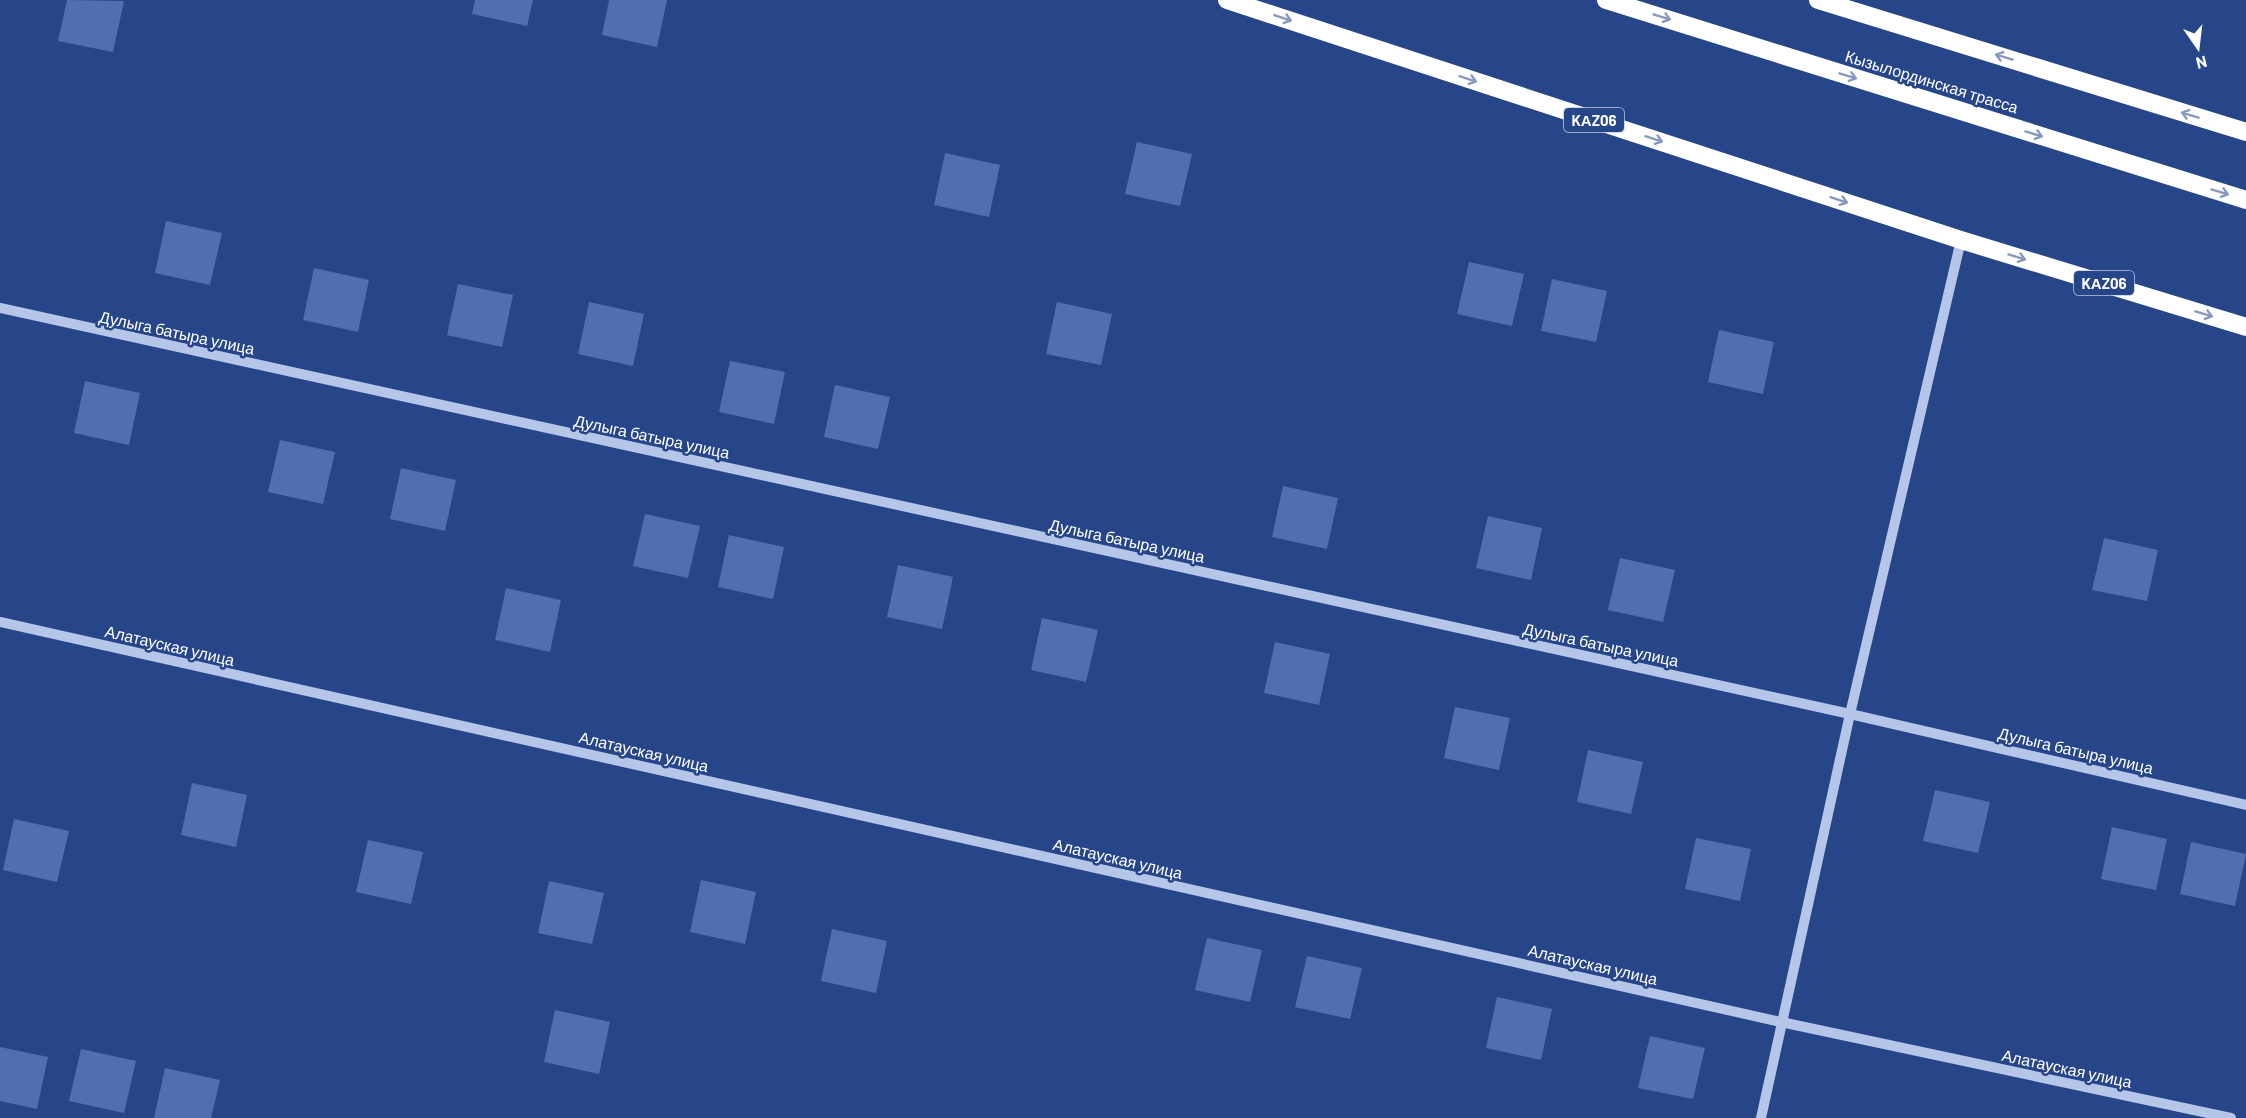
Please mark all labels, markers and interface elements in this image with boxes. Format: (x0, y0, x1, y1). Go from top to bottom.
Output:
one-way arrow (1273, 13, 1292, 24)
one-way arrow (1652, 13, 1671, 24)
north arrow (2168, 18, 2228, 78)
street label: Кызылординская трасса (1843, 46, 2021, 116)
one-way arrow (1995, 51, 2014, 62)
text: N (2194, 53, 2209, 74)
one-way arrow (1838, 71, 1857, 82)
one-way arrow (1458, 74, 1477, 85)
road number: KАZ06 (1564, 108, 1624, 132)
one-way arrow (2181, 109, 2200, 120)
one-way arrow (2024, 129, 2043, 140)
one-way arrow (1644, 135, 1663, 146)
one-way arrow (2210, 187, 2229, 198)
one-way arrow (1829, 195, 1848, 206)
one-way arrow (2007, 252, 2026, 263)
road number: KАZ06 (2074, 271, 2134, 295)
street label: Дулыга батыра улица (98, 306, 257, 358)
one-way arrow (2194, 309, 2213, 320)
street label: Дулыга батыра улица (573, 410, 732, 462)
street label: Дулыга батыра улица (1048, 514, 1207, 566)
street label: Дулыга батыра улица (1522, 618, 1681, 670)
street label: Алатауская улица (103, 621, 237, 669)
street label: Дулыга батыра улица (1997, 723, 2155, 777)
street label: Алатауская улица (577, 727, 711, 775)
street label: Алатауская улица (1051, 834, 1185, 882)
street label: Алатауская улица (1526, 940, 1660, 988)
street label: Алатауская улица (2000, 1045, 2134, 1091)

